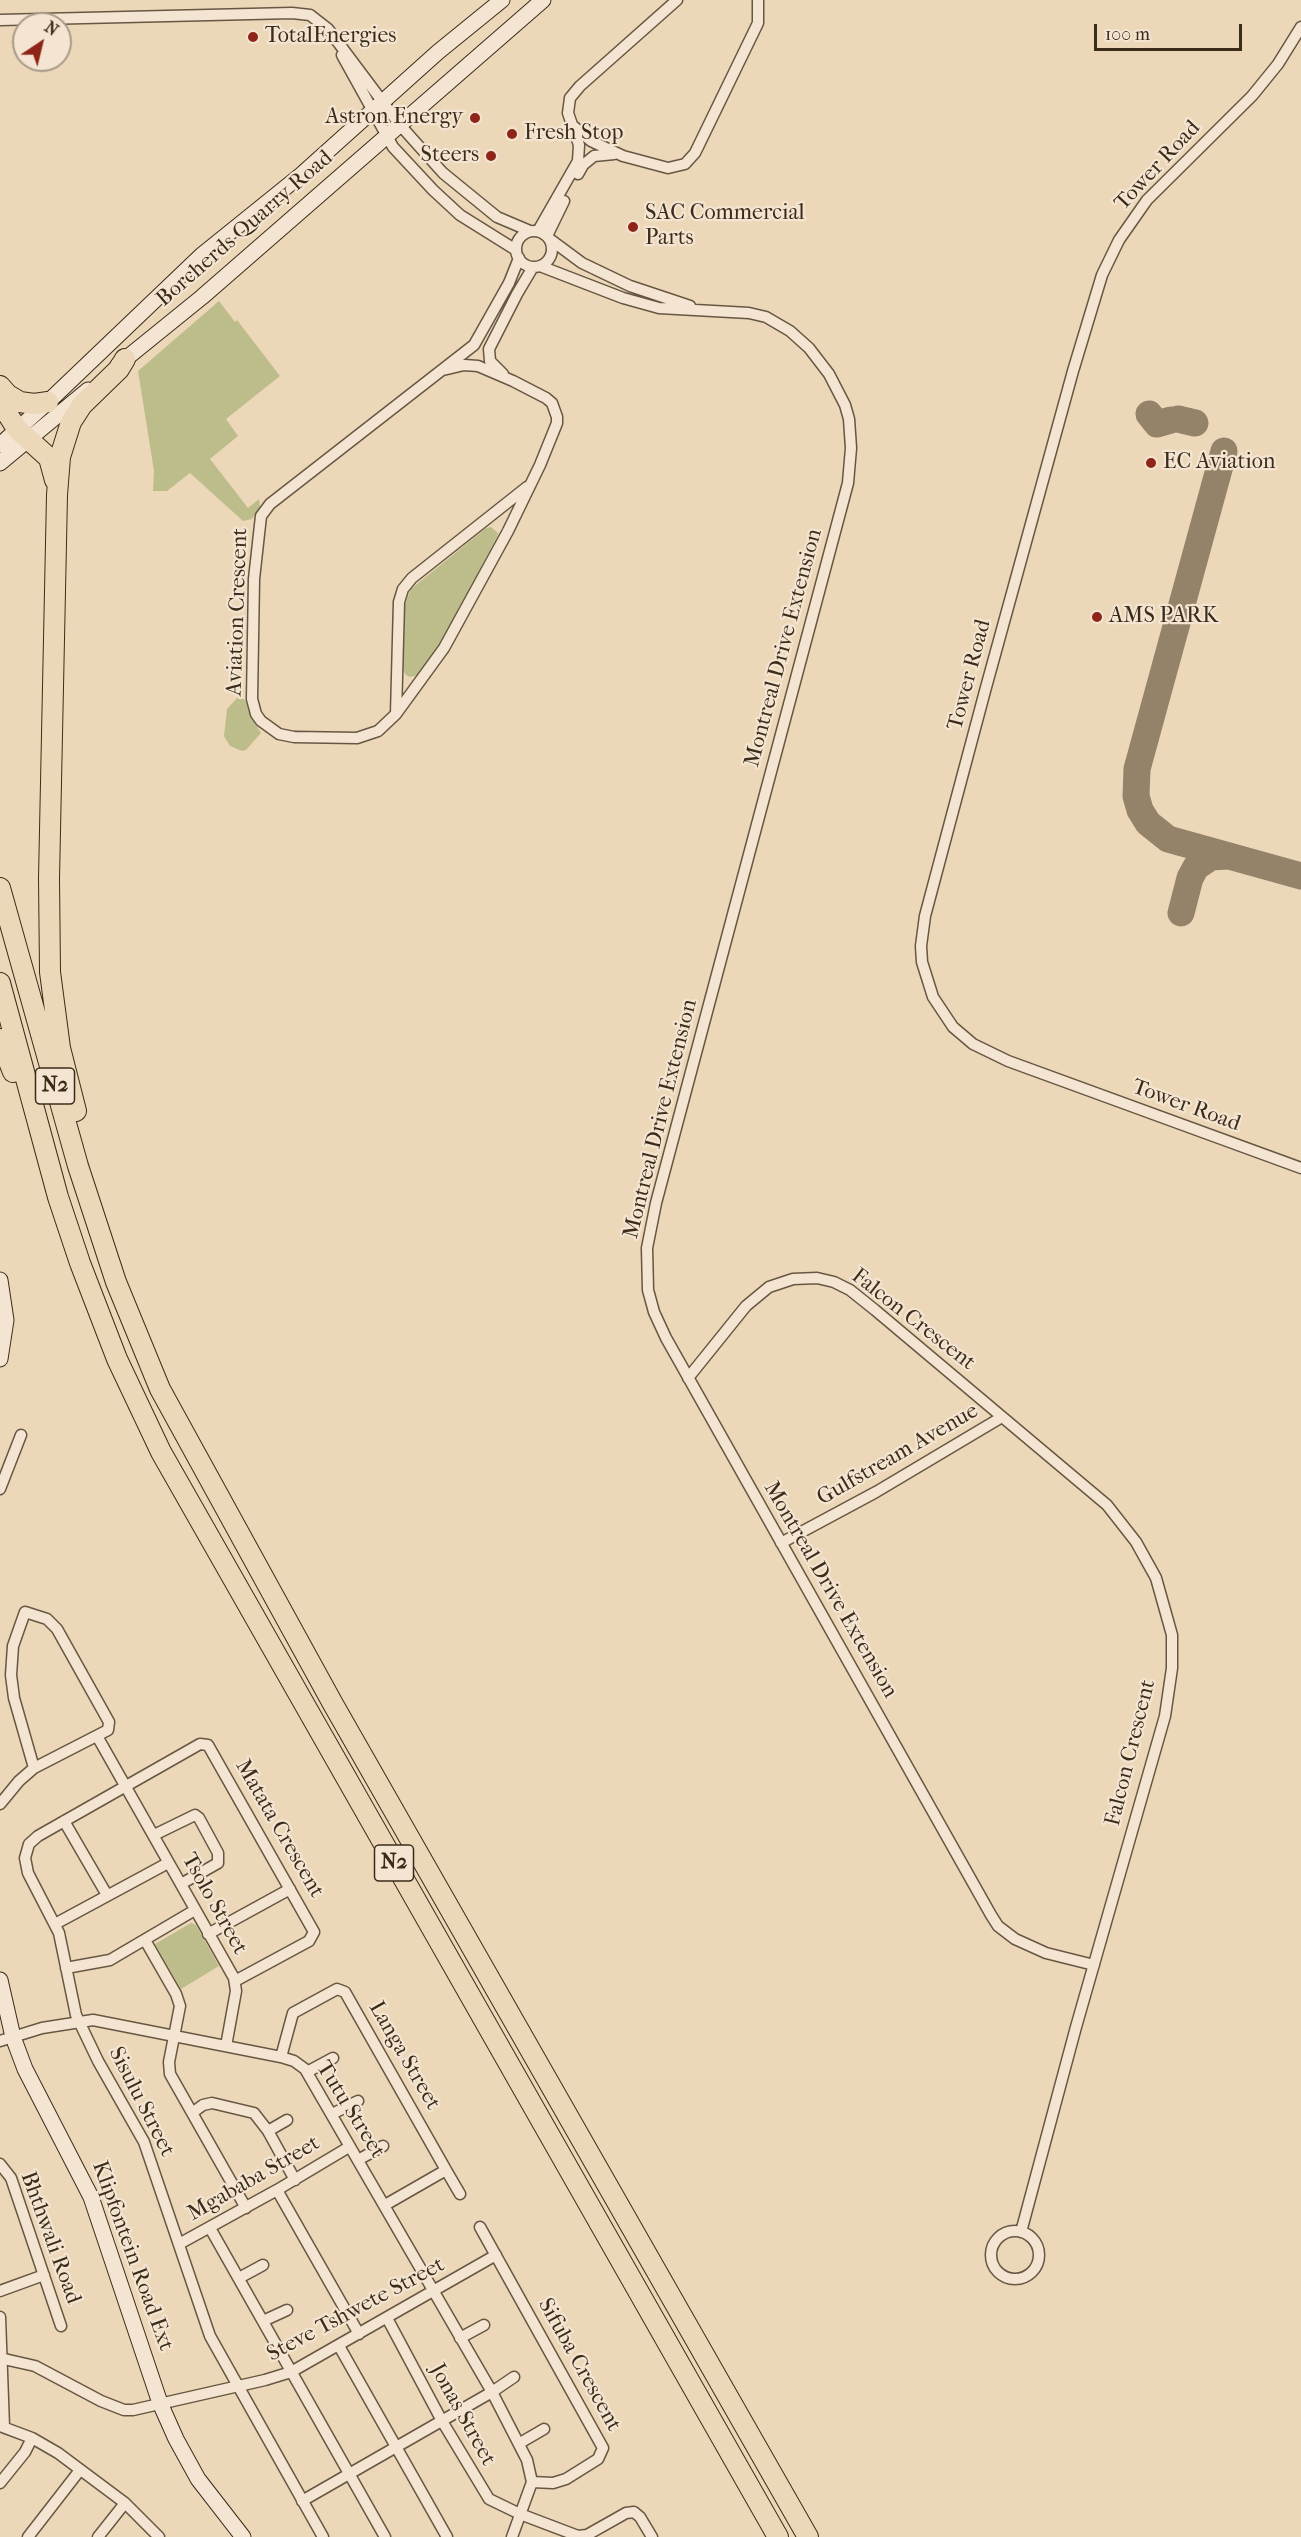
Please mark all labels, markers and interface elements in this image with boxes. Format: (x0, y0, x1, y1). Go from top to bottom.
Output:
north arrow (12, 12, 72, 72)
scale bar (1097, 12, 1246, 50)
text: N (41, 17, 62, 40)
place label: TotalEnergies (265, 24, 396, 50)
text: 100 m (1105, 24, 1150, 45)
marker: TotalEnergies (246, 30, 260, 44)
place label: Astron Energy (325, 105, 463, 131)
marker: Astron Energy (468, 111, 482, 125)
street label: Tower Road (1110, 116, 1206, 216)
place label: Fresh Stop (524, 121, 623, 147)
marker: Fresh Stop (505, 127, 519, 141)
place label: Steers (421, 143, 479, 169)
street label: Borcherds Quarry Road (151, 145, 339, 313)
marker: Steers (484, 149, 498, 163)
place label: SAC Commercial Parts (645, 201, 805, 252)
marker: SAC Commercial Parts (626, 220, 640, 234)
place label: EC Aviation (1163, 450, 1275, 476)
marker: EC Aviation (1144, 456, 1158, 470)
street label: Montreal Drive Extension (739, 526, 829, 770)
street label: Aviation Crescent (222, 528, 254, 696)
place label: AMS PARK (1109, 604, 1218, 630)
marker: AMS PARK (1090, 610, 1104, 624)
street label: Tower Road (943, 617, 997, 733)
street label: Montreal Drive Extension (618, 997, 704, 1241)
road number: N2 (36, 1068, 74, 1104)
street label: Tower Road (1128, 1074, 1244, 1138)
street label: Falcon Crescent (846, 1263, 980, 1377)
street label: Gulfstream Avenue (813, 1398, 983, 1512)
street label: Montreal Drive Extension (757, 1477, 903, 1703)
street label: Falcon Crescent (1100, 1677, 1162, 1829)
street label: Matata Crescent (229, 1755, 329, 1903)
road number: N2 (374, 1845, 414, 1881)
street label: Tsolo Street (175, 1849, 253, 1959)
street label: Langa Street (362, 1997, 446, 2115)
street label: Sisulu Street (102, 2043, 180, 2161)
street label: Tutu Street (310, 2056, 390, 2164)
street label: Mgababa Street (183, 2131, 325, 2227)
street label: Klipfontein Road Ext (85, 2158, 179, 2354)
street label: Bhthwali Road (14, 2168, 86, 2308)
street label: Steve Tshwete Street (263, 2252, 449, 2368)
street label: Sifuba Crescent (532, 2294, 626, 2436)
street label: Jonas Street (423, 2359, 501, 2471)

